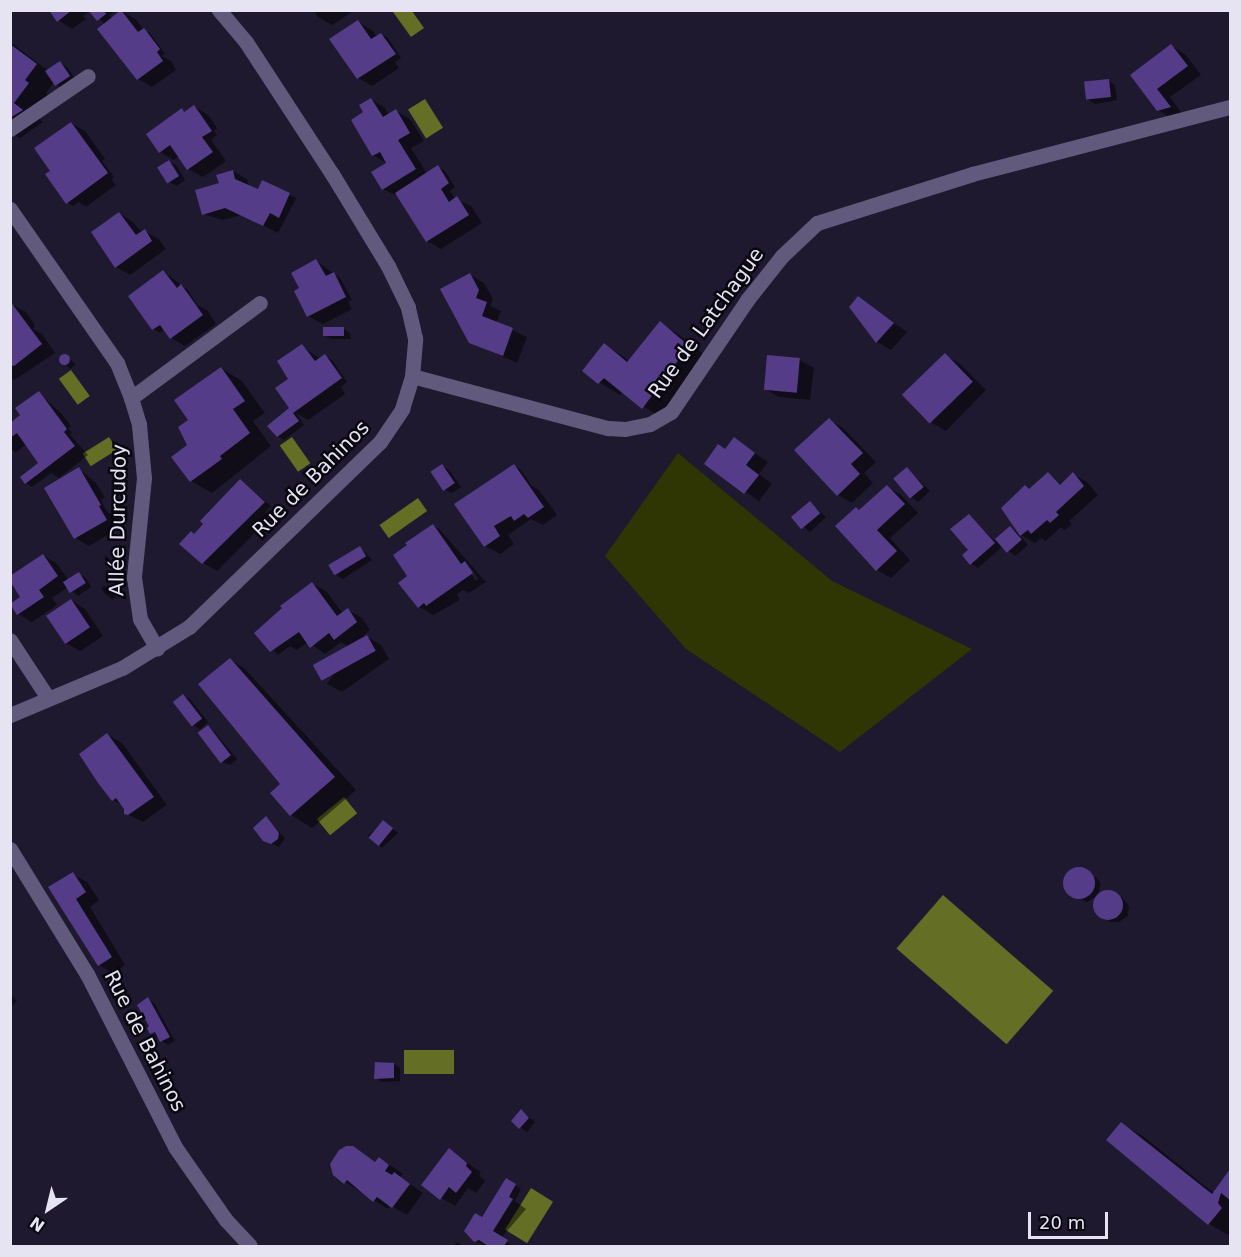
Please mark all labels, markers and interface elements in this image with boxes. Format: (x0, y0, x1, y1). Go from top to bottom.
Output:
street label: Rue de Latchague (643, 243, 769, 403)
street label: Rue de Bahinos (248, 416, 374, 542)
street label: Allée Durcudoy (105, 444, 131, 596)
street label: Rue de Bahinos (99, 966, 191, 1116)
north arrow (18, 1179, 78, 1239)
scale bar (1031, 1200, 1110, 1238)
text: 20 m (1039, 1212, 1085, 1233)
text: N (26, 1213, 48, 1236)

